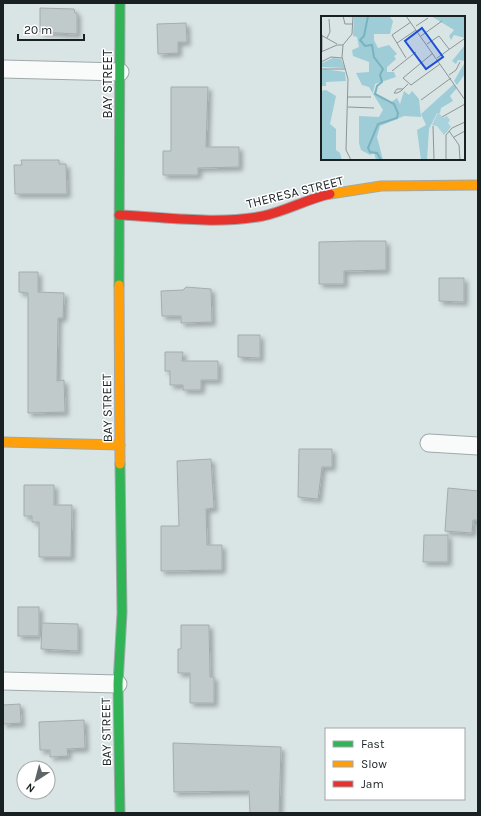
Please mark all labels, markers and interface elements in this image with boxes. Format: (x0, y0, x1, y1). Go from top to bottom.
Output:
scale bar (18, 16, 84, 42)
inset map (321, 16, 465, 160)
text: 20 m (24, 23, 52, 37)
street label: BAY STREET (100, 49, 115, 118)
street label: THERESA STREET (245, 173, 346, 211)
street label: BAY STREET (99, 373, 115, 443)
street label: BAY STREET (98, 697, 114, 767)
legend (325, 728, 465, 800)
text: Fast (361, 737, 385, 751)
text: Slow (361, 757, 387, 771)
north arrow (16, 760, 56, 800)
text: Jam (361, 777, 384, 791)
text: N (23, 780, 37, 795)

